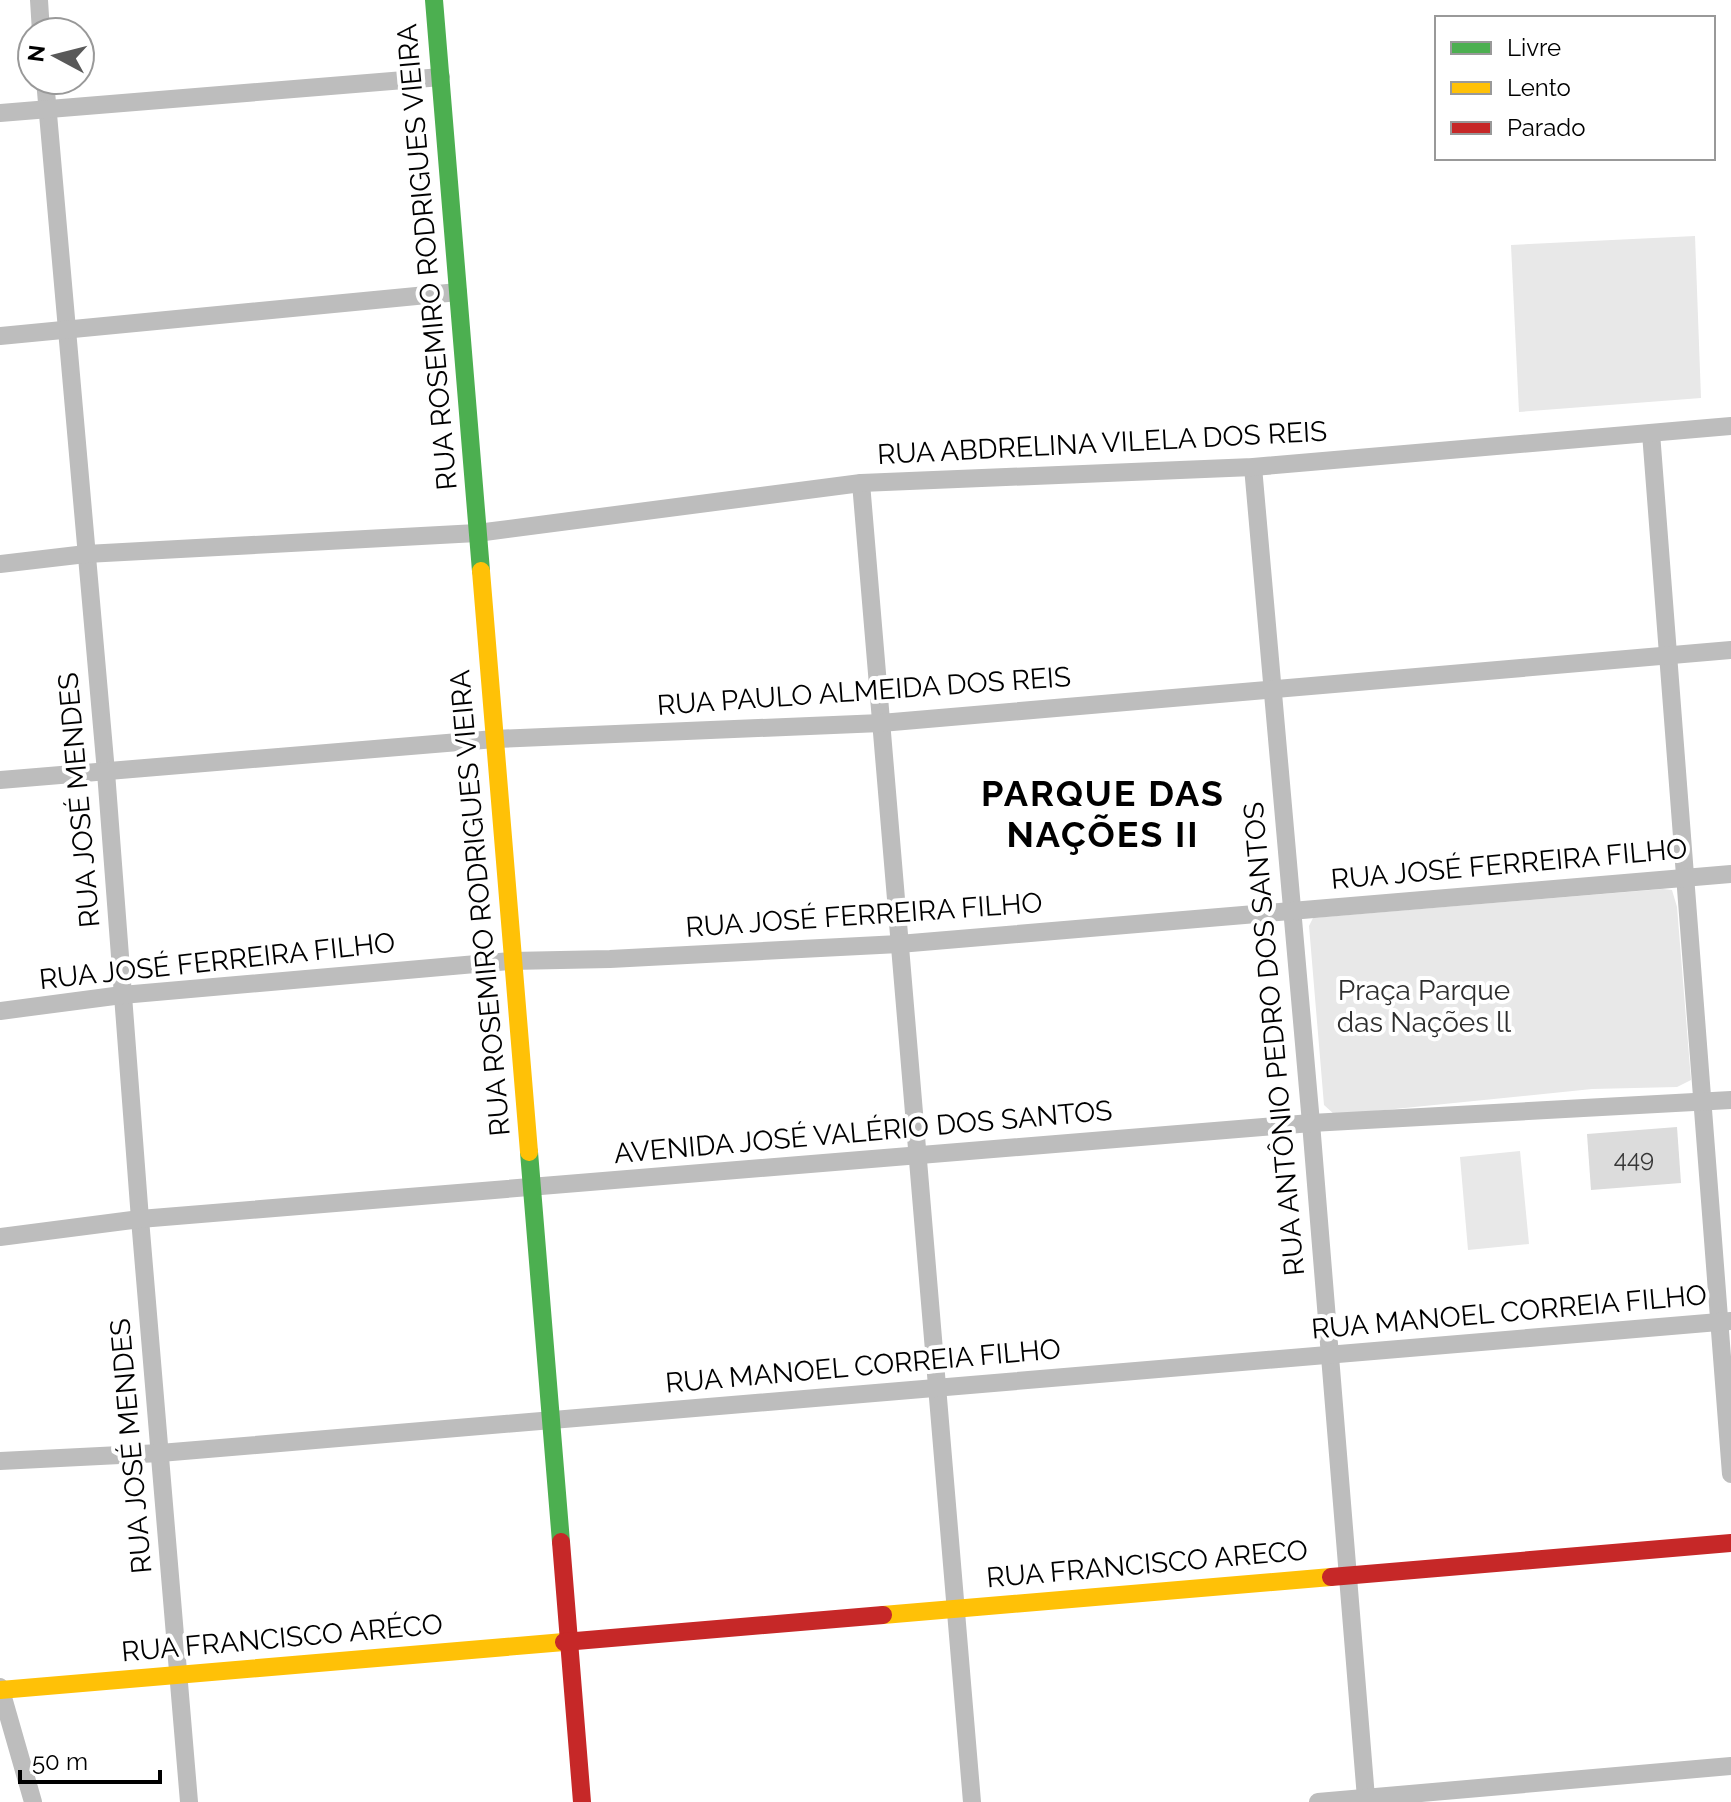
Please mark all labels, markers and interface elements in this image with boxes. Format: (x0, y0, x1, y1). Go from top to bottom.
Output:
north arrow (16, 16, 96, 96)
legend (1435, 16, 1715, 160)
street label: RUA ROSEMIRO RODRIGUES VIEIRA (390, 22, 464, 492)
text: Livre (1507, 33, 1561, 62)
text: N (22, 44, 50, 63)
text: Lento (1507, 73, 1571, 102)
text: Parado (1507, 113, 1586, 142)
street label: RUA ABDRELINA VILELA DOS REIS (876, 415, 1328, 471)
street label: RUA PAULO ALMEIDA DOS REIS (656, 660, 1072, 722)
street label: RUA ROSEMIRO RODRIGUES VIEIRA (443, 668, 517, 1138)
street label: RUA JOSÉ MENDES (51, 671, 107, 929)
district label: PARQUE DAS NAÇÕES II (981, 772, 1225, 855)
street label: RUA ANTÔNIO PEDRO DOS SANTOS (1237, 801, 1311, 1277)
street label: RUA JOSÉ FERREIRA FILHO (1329, 832, 1689, 896)
street label: RUA JOSÉ FERREIRA FILHO (684, 886, 1044, 944)
street label: RUA JOSÉ FERREIRA FILHO (37, 926, 397, 996)
park label: Praça Parque das Nações ll (1337, 974, 1512, 1039)
street label: AVENIDA JOSÉ VALÉRIO DOS SANTOS (612, 1094, 1114, 1170)
house number: 449 (1614, 1144, 1654, 1173)
street label: RUA MANOEL CORREIA FILHO (1310, 1278, 1708, 1346)
street label: RUA JOSÉ MENDES (103, 1317, 159, 1575)
street label: RUA MANOEL CORREIA FILHO (664, 1332, 1062, 1400)
street label: RUA FRANCISCO ARECO (985, 1534, 1309, 1594)
street label: RUA FRANCISCO ARÉCO (120, 1608, 444, 1668)
scale bar (20, 1734, 160, 1784)
text: 50 m (32, 1747, 88, 1776)

